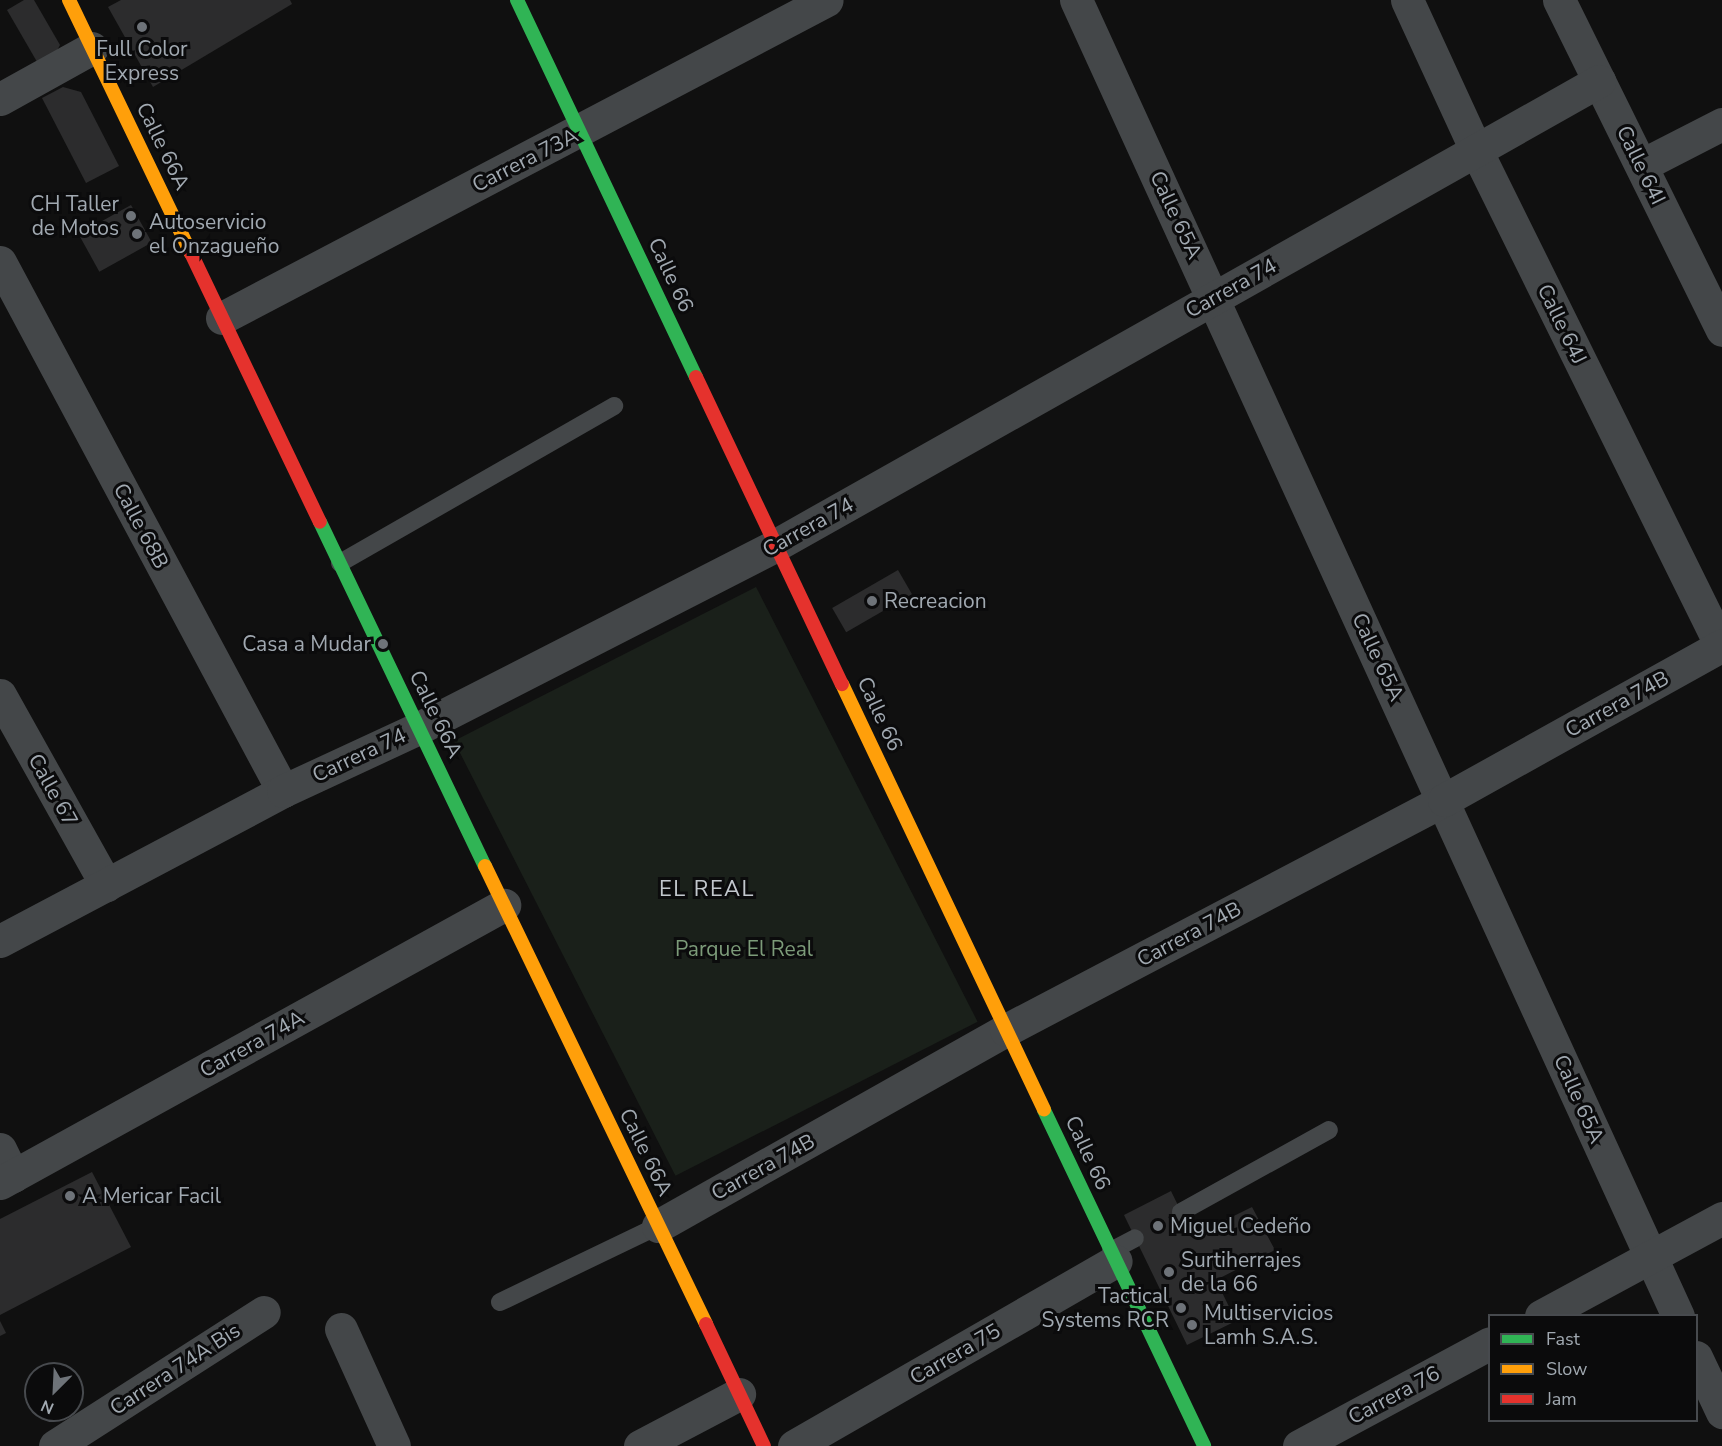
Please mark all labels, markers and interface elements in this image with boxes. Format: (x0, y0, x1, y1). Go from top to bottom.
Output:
marker: Full Color Express (135, 20, 149, 34)
place label: Full Color Express (96, 36, 188, 86)
street label: Calle 66A (131, 98, 195, 194)
street label: Calle 64I (1611, 122, 1671, 208)
street label: Carrera 73A (468, 123, 582, 197)
street label: Calle 65A (1145, 167, 1207, 263)
place label: CH Taller de Motos (30, 191, 119, 241)
marker: CH Taller de Motos (124, 209, 138, 223)
place label: Autoservicio el Onzagueño (149, 209, 279, 259)
marker: Autoservicio el Onzagueño (130, 227, 144, 241)
street label: Calle 66 (643, 234, 699, 316)
street label: Carrera 74 (1181, 253, 1281, 323)
street label: Calle 64J (1532, 280, 1592, 368)
street label: Calle 68B (108, 479, 174, 573)
street label: Carrera 74 (758, 492, 858, 562)
place label: Recreacion (884, 588, 987, 614)
marker: Recreacion (865, 594, 879, 608)
street label: Calle 65A (1347, 609, 1409, 705)
place label: Casa a Mudar (242, 631, 371, 657)
marker: Casa a Mudar (376, 637, 390, 651)
street label: Carrera 74B (1561, 665, 1673, 743)
street label: Calle 66A (404, 666, 468, 762)
street label: Calle 66 (852, 673, 908, 755)
street label: Carrera 74 (308, 722, 410, 788)
street label: Calle 67 (23, 749, 83, 831)
district label: EL REAL (659, 877, 755, 903)
street label: Carrera 74B (1133, 896, 1245, 972)
park label: Parque El Real (675, 936, 813, 962)
street label: Carrera 74A (195, 1005, 309, 1083)
street label: Calle 65A (1548, 1051, 1610, 1147)
street label: Calle 66A (614, 1104, 678, 1200)
street label: Calle 66 (1060, 1112, 1116, 1194)
street label: Carrera 74B (707, 1128, 819, 1206)
place label: A Mericar Facil (82, 1183, 221, 1209)
marker: A Mericar Facil (63, 1189, 77, 1203)
place label: Miguel Cedeño (1170, 1213, 1311, 1239)
marker: Miguel Cedeño (1151, 1219, 1165, 1233)
place label: Surtiherrajes de la 66 (1181, 1247, 1301, 1297)
marker: Surtiherrajes de la 66 (1162, 1265, 1176, 1279)
place label: Tactical Systems RCR (1042, 1283, 1169, 1333)
place label: Multiservicios Lamh S.A.S. (1204, 1300, 1333, 1350)
marker: Tactical Systems RCR (1174, 1301, 1188, 1315)
legend (1488, 1314, 1698, 1422)
street label: Carrera 74A Bis (105, 1318, 245, 1420)
street label: Carrera 75 (905, 1318, 1005, 1390)
marker: Multiservicios Lamh S.A.S. (1185, 1318, 1199, 1332)
text: Fast (1546, 1327, 1580, 1351)
text: Slow (1546, 1357, 1587, 1381)
street label: Carrera 76 (1344, 1360, 1444, 1430)
north arrow (24, 1362, 84, 1422)
text: Jam (1546, 1387, 1577, 1411)
text: N (38, 1394, 57, 1419)

